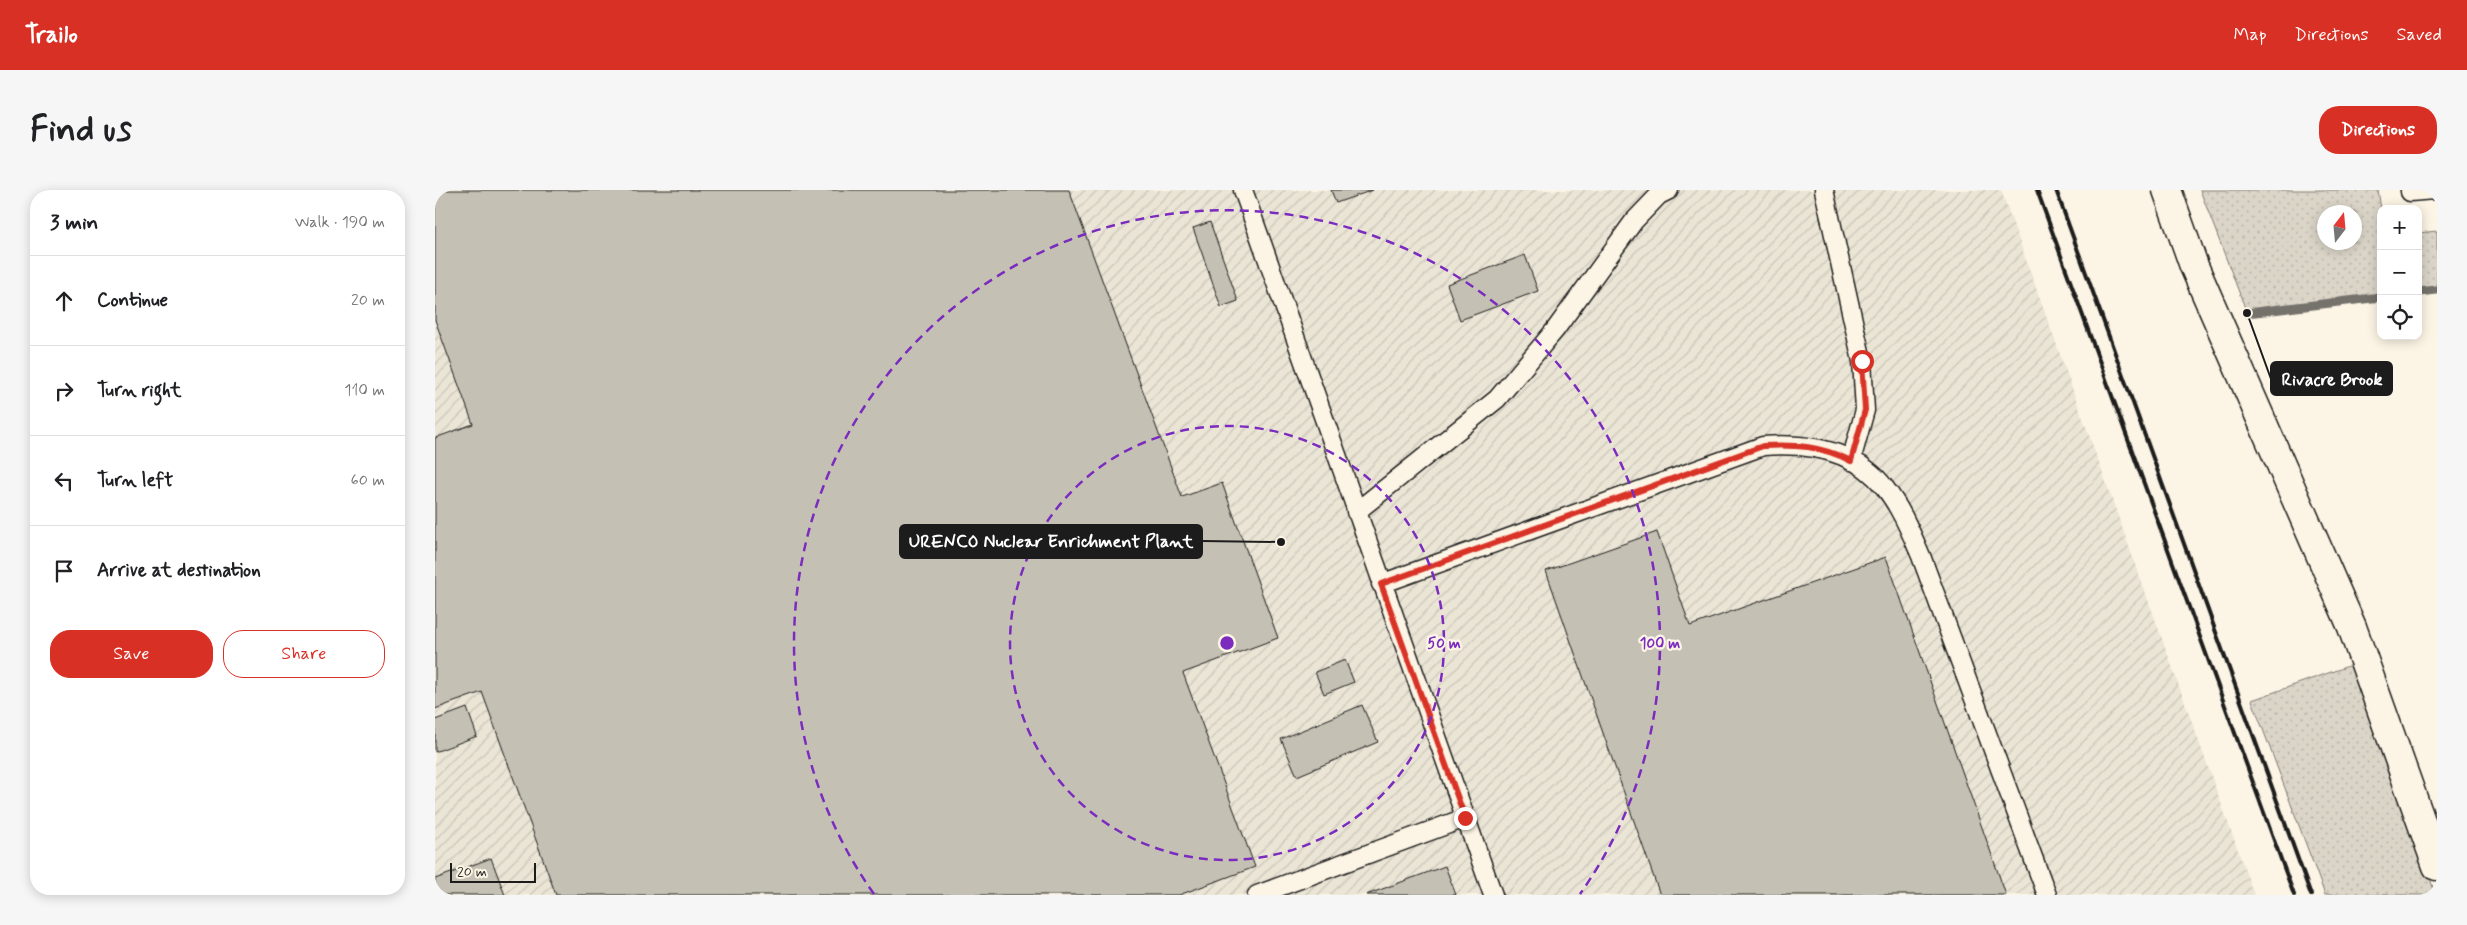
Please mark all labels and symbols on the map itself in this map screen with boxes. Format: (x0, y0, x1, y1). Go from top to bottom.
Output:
north arrow (2317, 205, 2362, 250)
route start (1851, 350, 1874, 373)
callout: Rivacre Brook (2271, 362, 2392, 395)
text: Rivacre Brook (2281, 368, 2383, 392)
callout: URENCO Nuclear Enrichment Plant (900, 525, 1202, 558)
text: URENCO Nuclear Enrichment Plant (909, 530, 1194, 554)
centre of rings (1218, 634, 1236, 652)
text: 50 m (1427, 634, 1461, 654)
text: 100 m (1640, 634, 1680, 654)
route end (1454, 807, 1477, 830)
scale bar (450, 860, 536, 883)

